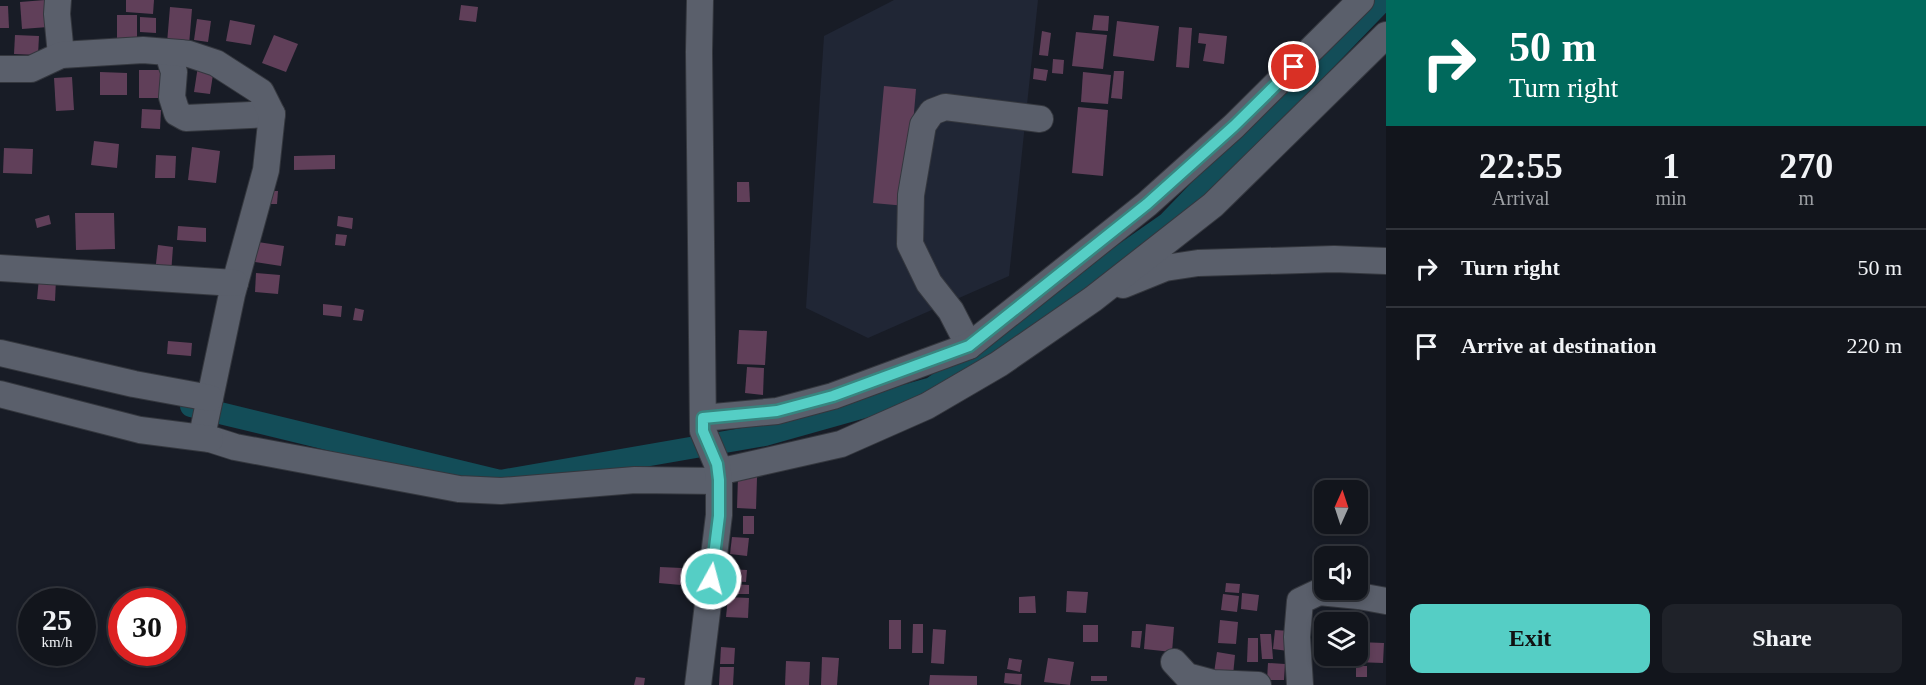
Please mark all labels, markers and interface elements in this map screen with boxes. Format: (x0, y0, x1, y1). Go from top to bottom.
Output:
icon: right (1410, 24, 1488, 102)
text: 50 m (1509, 24, 1597, 70)
pin (1268, 41, 1319, 92)
icon: arrive (1277, 50, 1310, 83)
text: Turn right (1509, 73, 1618, 103)
text: 22:55 (1479, 146, 1563, 186)
text: 1 (1662, 146, 1680, 186)
text: 270 (1779, 146, 1833, 186)
text: Arrival (1492, 187, 1550, 209)
text: min (1655, 187, 1687, 209)
text: m (1799, 187, 1814, 209)
icon: right (1410, 252, 1443, 285)
text: Turn right (1461, 255, 1560, 280)
text: 50 m (1857, 255, 1902, 280)
icon: arrive (1410, 330, 1443, 363)
text: Arrive at destination (1461, 333, 1657, 358)
text: 220 m (1846, 333, 1902, 358)
north arrow (1314, 480, 1368, 534)
map controls (1314, 480, 1368, 666)
button: sound (1314, 546, 1368, 600)
position arrow (679, 547, 743, 611)
speed limit sign: 30 (108, 588, 186, 666)
text: 25 (42, 603, 72, 636)
button: Exit (1410, 604, 1650, 673)
button: Share (1662, 604, 1902, 673)
button: layers (1314, 612, 1368, 666)
text: km/h (42, 634, 72, 650)

